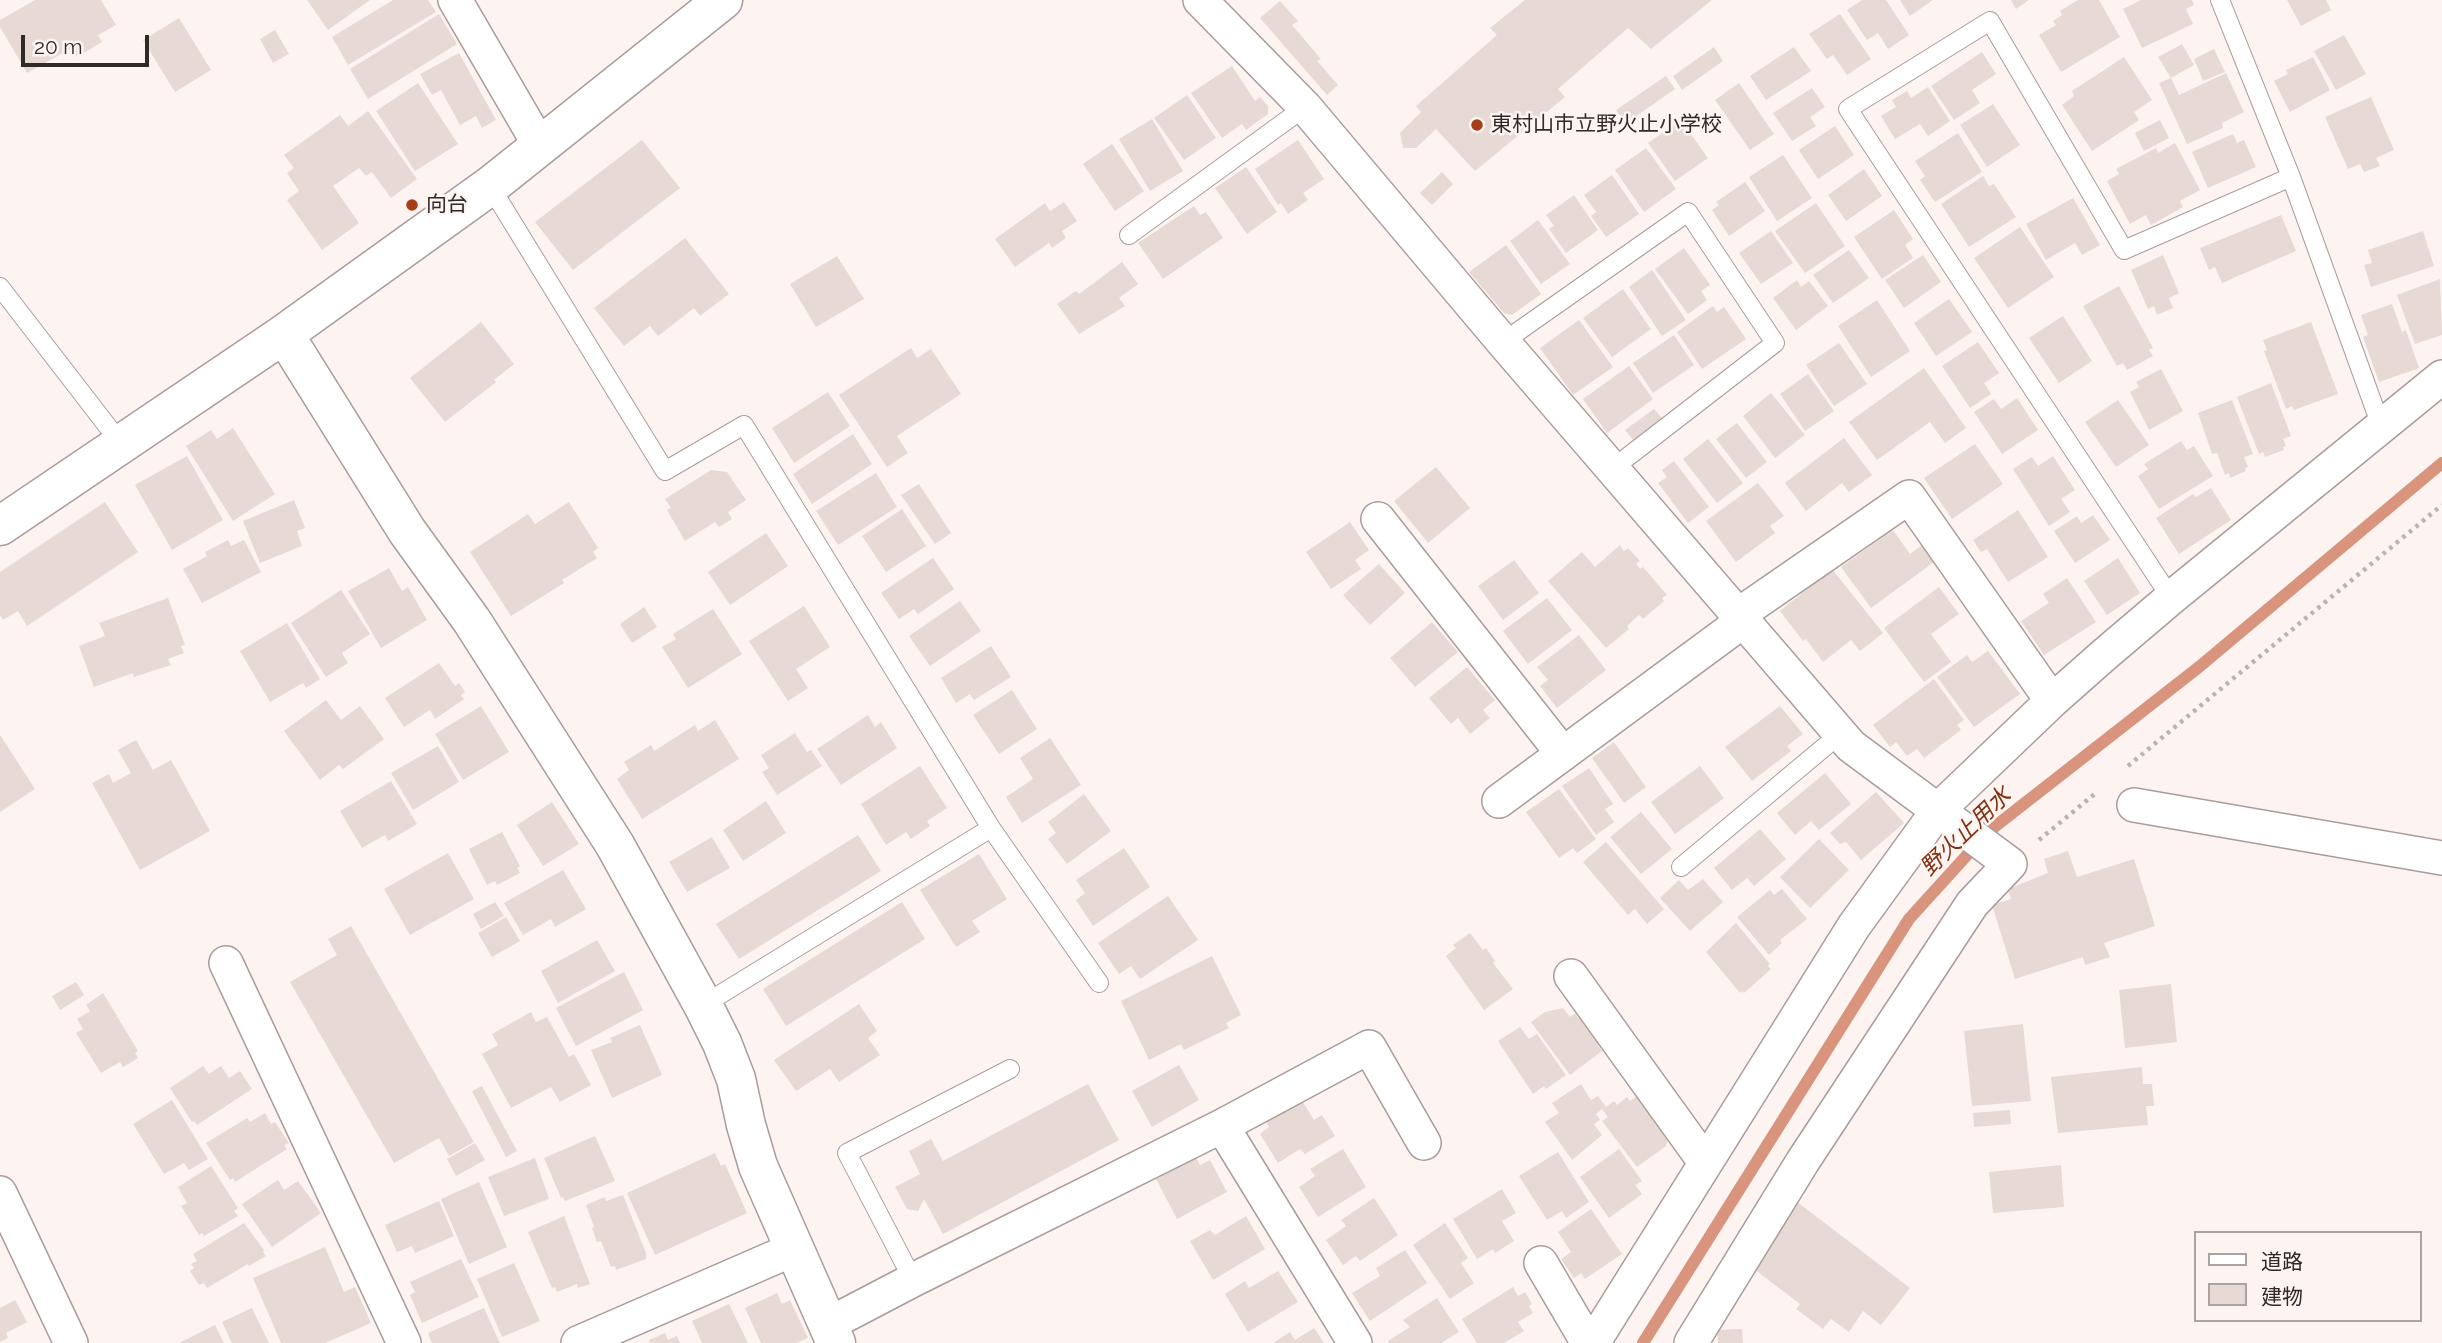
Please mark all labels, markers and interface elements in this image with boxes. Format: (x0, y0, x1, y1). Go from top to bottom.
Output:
scale bar (24, 21, 152, 65)
text: 20 m (34, 34, 82, 59)
place label: 東村山市立野火止小学校 (1491, 112, 1722, 138)
marker: 東村山市立野火止小学校 (1469, 117, 1485, 133)
place label: 向台 (426, 192, 468, 218)
marker: 向台 (404, 197, 420, 213)
water label: 野火止用水 (1915, 782, 2017, 882)
legend (2194, 1231, 2421, 1322)
text: 道路 (2261, 1249, 2303, 1274)
text: 建物 (2261, 1284, 2303, 1309)

